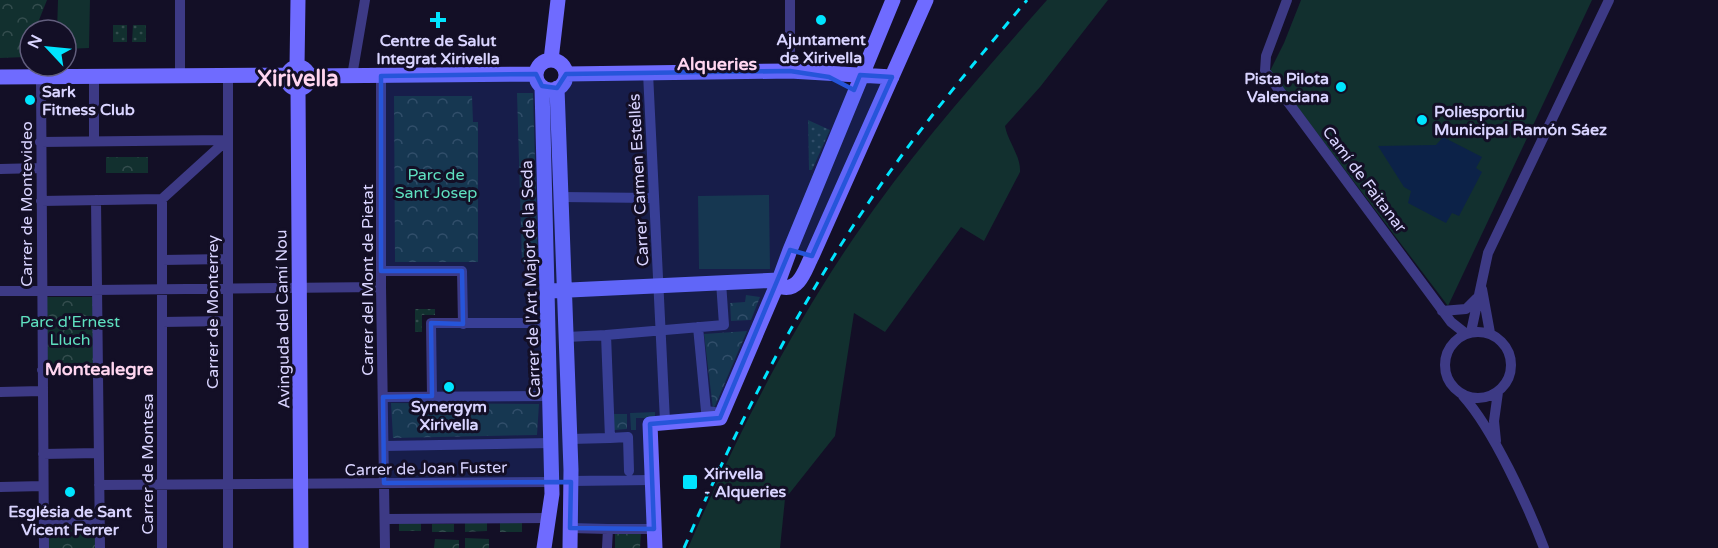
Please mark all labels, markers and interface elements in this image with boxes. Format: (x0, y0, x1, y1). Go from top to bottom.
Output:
marker: Centre de Salut Integrat Xirivella (429, 11, 447, 29)
marker: Ajuntament de Xirivella (814, 13, 828, 27)
north arrow (18, 18, 78, 78)
place label: Ajuntament de Xirivella (776, 30, 867, 68)
place label: Centre de Salut Integrat Xirivella (376, 31, 500, 69)
text: N (24, 32, 47, 52)
district label: Alqueries (677, 53, 758, 75)
district label: Xirivella (257, 66, 339, 92)
place label: Pista Pilota Valenciana (1244, 69, 1329, 107)
marker: Pista Pilota Valenciana (1334, 80, 1348, 94)
place label: Sark Fitness Club (42, 82, 135, 120)
marker: Sark Fitness Club (23, 93, 37, 107)
street label: Carrer Carmen Estellés (624, 93, 654, 267)
place label: Poliesportiu Municipal Ramón Sáez (1434, 102, 1607, 140)
marker: Poliesportiu Municipal Ramón Sáez (1415, 113, 1429, 127)
street label: Carrer de Montevideo (17, 121, 37, 287)
street label: Camí de Faitanar (1318, 123, 1411, 237)
street label: Carrer de l'Art Major de la Seda (517, 160, 545, 398)
park label: Parc de Sant Josep (395, 165, 477, 203)
street label: Carrer del Mont de Pietat (358, 184, 378, 376)
street label: Avinguda del Camí Nou (271, 229, 295, 409)
street label: Carrer de Monterrey (203, 235, 223, 389)
park label: Parc d'Ernest Lluch (20, 312, 120, 350)
district label: Montealegre (45, 358, 153, 380)
marker: Synergym Xirivella (442, 380, 456, 394)
street label: Carrer de Montesa (138, 393, 158, 535)
place label: Synergym Xirivella (411, 397, 487, 435)
street label: Carrer de Joan Fuster (345, 458, 508, 480)
place label: Xirivella - Alqueries (704, 464, 787, 502)
marker: Xirivella - Alqueries (681, 473, 699, 491)
marker: Església de Sant Vicent Ferrer (63, 485, 77, 499)
place label: Església de Sant Vicent Ferrer (8, 502, 133, 540)

